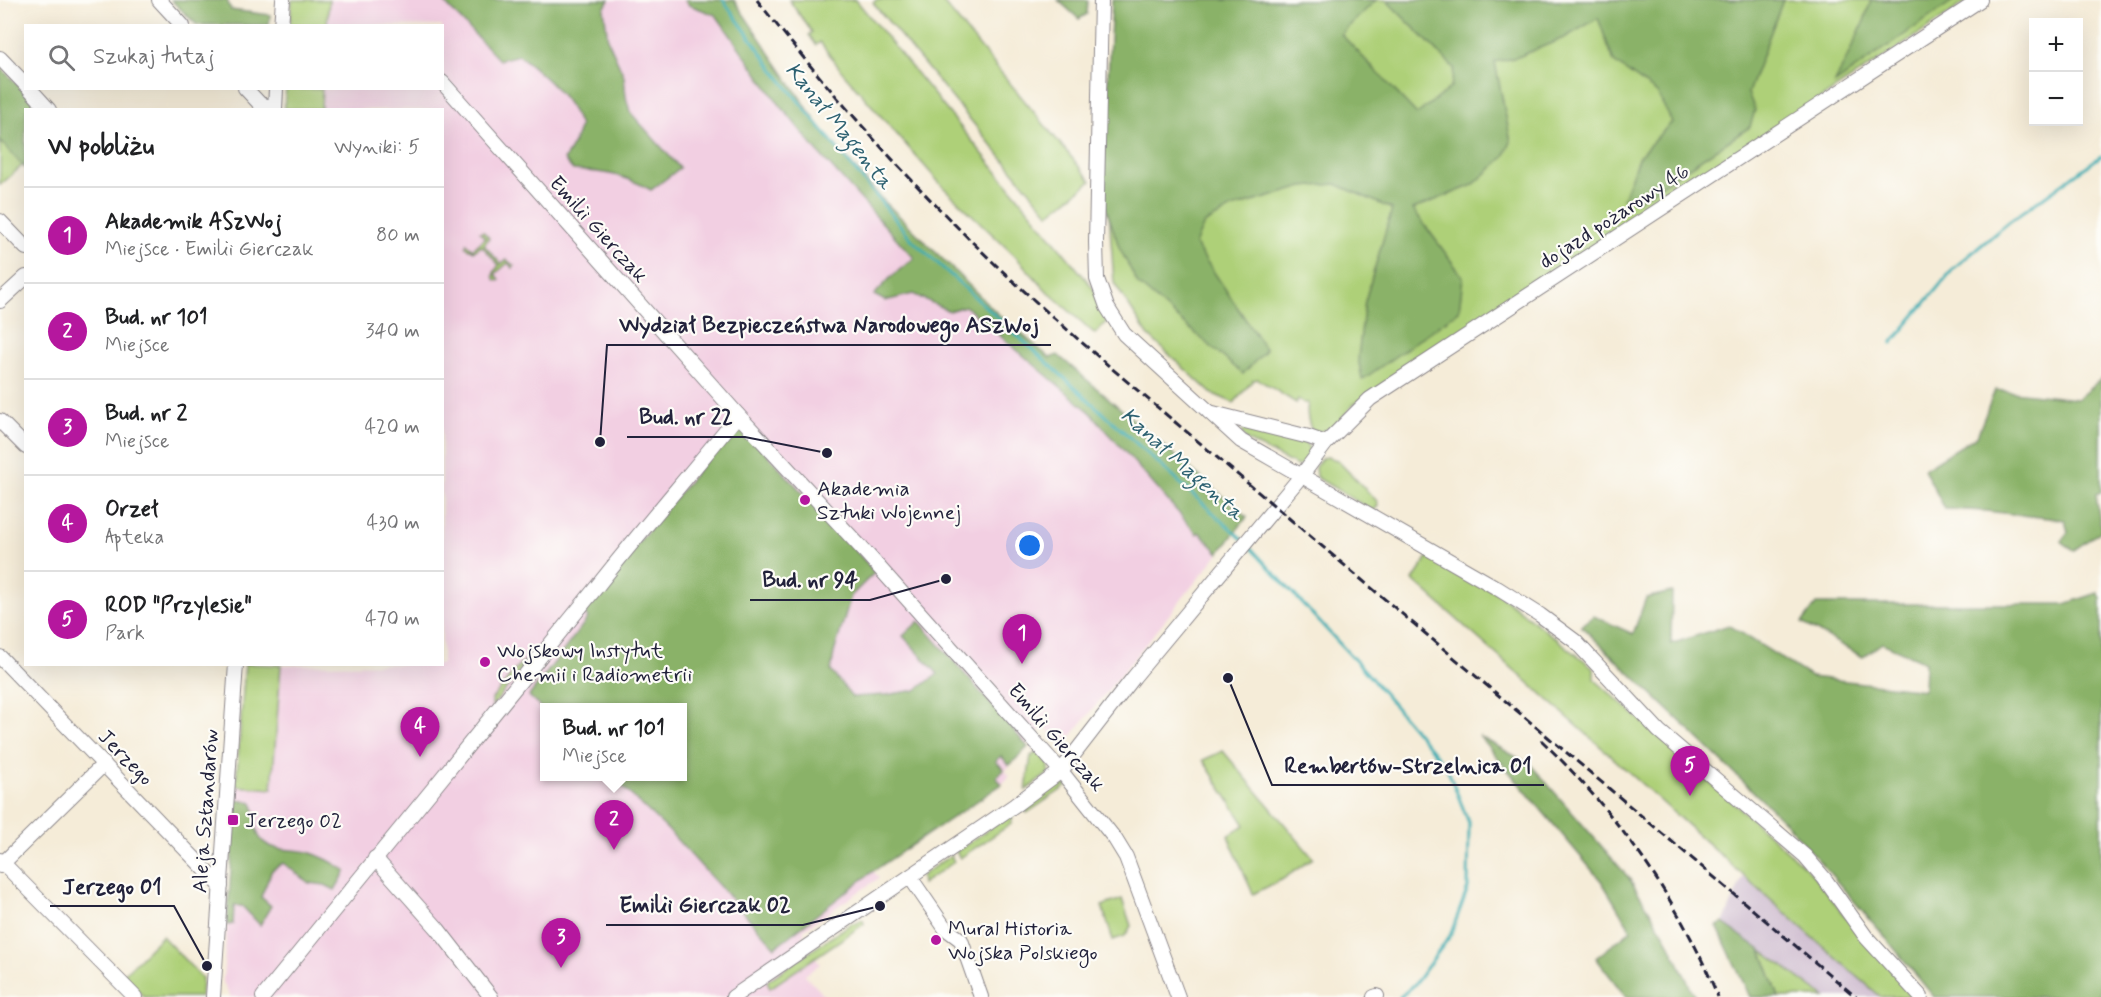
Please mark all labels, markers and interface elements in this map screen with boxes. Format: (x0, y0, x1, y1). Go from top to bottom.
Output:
map controls (2029, 18, 2083, 126)
button: + (2029, 18, 2083, 72)
search box (24, 24, 444, 90)
icon: search (45, 41, 78, 74)
text: Szukaj tutaj (93, 43, 215, 71)
water label: Kanał Magenta (776, 57, 899, 198)
button: − (2029, 72, 2083, 126)
text: W pobliżu (48, 130, 154, 164)
text: Wyniki: 5 (334, 134, 420, 161)
street label: dojazd pożarowy 46 (1534, 158, 1695, 276)
street label: Emilii Gierczak (543, 170, 654, 289)
text: Akademik ASzWoj (105, 208, 282, 236)
text: 1 (63, 222, 72, 249)
text: 80 m (376, 222, 420, 249)
text: Miejsce · Emilii Gierczak (105, 236, 313, 263)
text: Bud. nr 101 (105, 304, 208, 332)
callout: Wydział Bezpieczeństwa Narodowego ASzWoj (607, 305, 1051, 345)
text: Wydział Bezpieczeństwa Narodowego ASzWoj (618, 312, 1039, 343)
text: 2 (63, 318, 72, 345)
text: 340 m (365, 318, 420, 345)
text: Miejsce (105, 332, 169, 359)
callout: Bud. nr 22 (627, 397, 745, 437)
text: Bud. nr 2 (105, 400, 187, 428)
water label: Kanał Magenta (1112, 402, 1250, 530)
text: Bud. nr 22 (639, 404, 733, 432)
text: 3 (63, 414, 72, 441)
text: 420 m (364, 414, 420, 441)
text: Miejsce (105, 428, 169, 455)
place label: Akademia Sztuki Wojennej (817, 475, 961, 527)
marker: Akademia Sztuki Wojennej (798, 493, 812, 507)
text: Orzeł (105, 496, 158, 524)
text: 4 (62, 510, 73, 537)
text: 430 m (367, 510, 420, 537)
text: Apteka (105, 524, 164, 551)
your location (1015, 531, 1044, 560)
callout: Bud. nr 94 (750, 560, 870, 600)
text: Bud. nr 94 (762, 567, 859, 595)
text: ROD "Przylesie" (105, 592, 252, 620)
text: 5 (62, 606, 74, 633)
text: 470 m (365, 606, 420, 633)
pin: 1 (1002, 614, 1042, 664)
text: Park (105, 620, 145, 647)
place label: Wojskowy Instytut Chemii i Radiometrii (497, 637, 693, 689)
marker: Wojskowy Instytut Chemii i Radiometrii (478, 655, 492, 669)
street label: Emilii Gierczak (1001, 677, 1111, 798)
popup (540, 703, 687, 781)
pin: 4 (400, 708, 440, 757)
text: Bud. nr 101 (562, 715, 665, 743)
street label: Jerzego (91, 723, 159, 792)
street label: Aleja Sztandarów (186, 728, 226, 894)
text: Miejsce (562, 743, 627, 770)
callout: Rembertów-Strzelnica 01 (1272, 745, 1544, 785)
pin: 5 (1670, 746, 1710, 796)
text: Rembertów-Strzelnica 01 (1284, 753, 1532, 781)
pin: 2 (594, 800, 634, 850)
place label: Jerzego 02 (245, 807, 342, 835)
marker: Jerzego 02 (226, 813, 240, 827)
callout: Jerzego 01 (50, 866, 174, 906)
text: Jerzego 01 (62, 874, 162, 903)
callout: Emilii Gierczak 02 (606, 885, 803, 925)
text: Emilii Gierczak 02 (619, 892, 791, 920)
place label: Mural Historia Wojska Polskiego (948, 915, 1098, 968)
pin: 3 (542, 918, 580, 968)
marker: Mural Historia Wojska Polskiego (929, 933, 943, 947)

